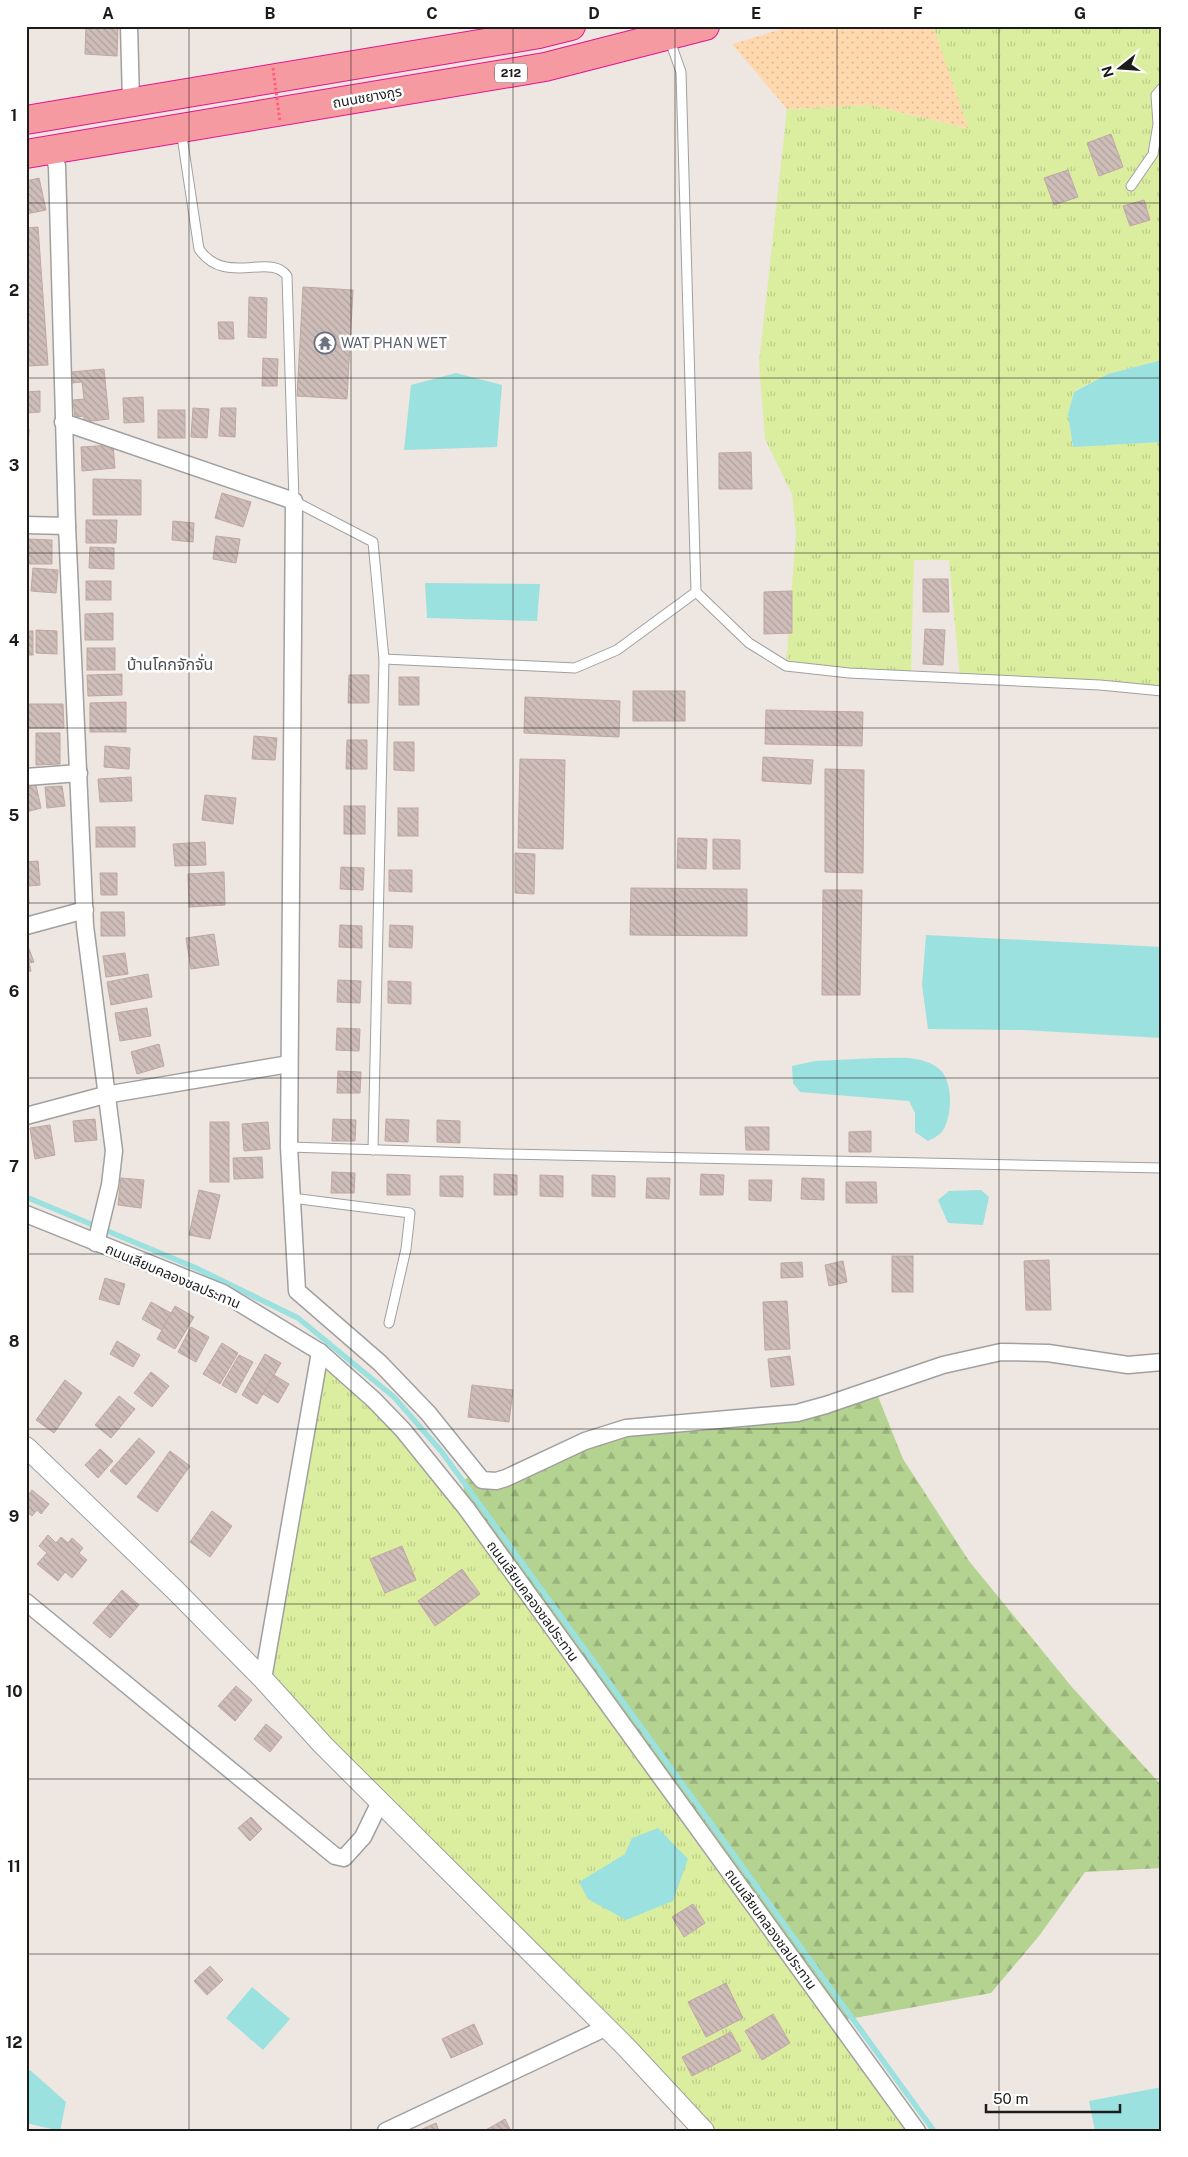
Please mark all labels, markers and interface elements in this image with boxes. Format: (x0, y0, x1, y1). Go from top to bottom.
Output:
text: A (102, 4, 114, 23)
text: B (265, 4, 276, 23)
text: C (426, 4, 438, 23)
text: D (588, 4, 600, 23)
text: E (751, 4, 761, 23)
text: F (913, 4, 923, 23)
text: G (1074, 4, 1086, 23)
north arrow (1096, 42, 1146, 92)
road number: 212 (495, 64, 527, 82)
text: N (1098, 64, 1117, 79)
street label: ถนนชยางกูร (331, 83, 403, 112)
text: 1 (11, 106, 17, 125)
text: 2 (9, 281, 19, 300)
temple icon: WAT PHAN WET (313, 331, 337, 355)
place label: WAT PHAN WET (341, 335, 447, 351)
text: 3 (9, 456, 19, 475)
text: 4 (9, 631, 20, 650)
district label: บ้านโคกจักจั่น (127, 653, 213, 674)
text: 5 (9, 806, 20, 825)
text: 6 (9, 982, 19, 1001)
text: 7 (9, 1157, 19, 1176)
street label: ถนนเลียบคลองชลประทาน (103, 1240, 243, 1312)
text: 8 (9, 1332, 20, 1351)
text: 9 (9, 1507, 19, 1526)
street label: ถนนเลียบคลองชลประทาน (484, 1538, 582, 1664)
text: 10 (5, 1682, 23, 1701)
text: 11 (7, 1857, 21, 1876)
street label: ถนนเลียบคลองชลประทาน (722, 1866, 820, 1992)
text: 12 (5, 2033, 23, 2052)
scale bar (986, 2082, 1119, 2114)
text: 50 m (993, 2090, 1028, 2107)

